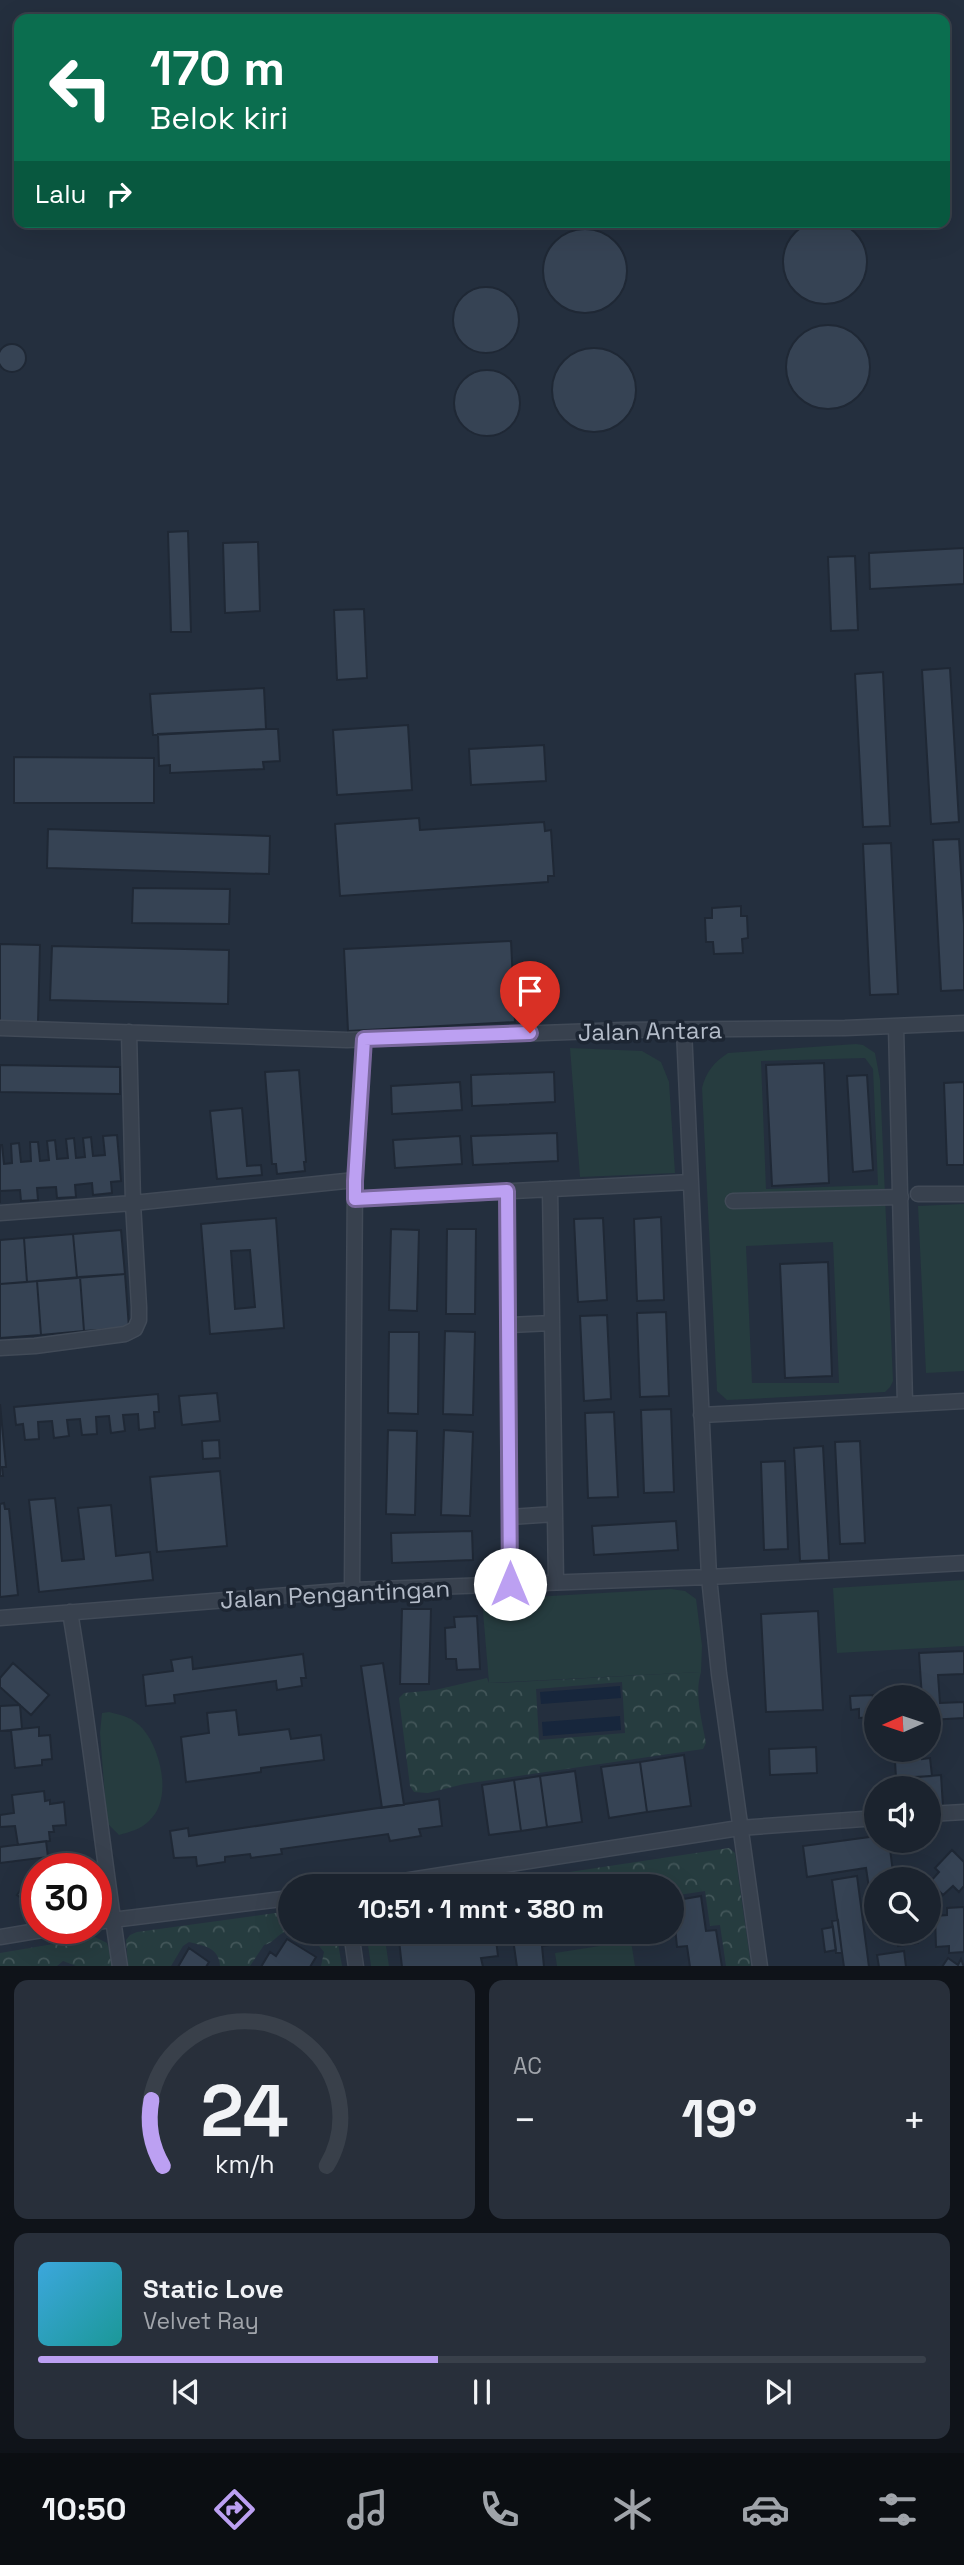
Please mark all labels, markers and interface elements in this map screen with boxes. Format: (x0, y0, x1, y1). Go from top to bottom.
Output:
text: 170 m (150, 37, 285, 99)
icon: left (35, 42, 126, 133)
text: Belok kiri (150, 98, 288, 138)
icon: right (100, 175, 138, 213)
text: Lalu (35, 177, 86, 211)
pin (500, 961, 560, 1033)
icon: arrive (511, 972, 549, 1010)
street label: Jalan Antara (578, 1014, 723, 1048)
position arrow (473, 1547, 547, 1621)
street label: Jalan Pengantingan (219, 1573, 451, 1615)
north arrow (864, 1685, 942, 1762)
map controls (864, 1685, 941, 1944)
button: sound (864, 1776, 941, 1853)
speed limit sign: 30 (21, 1853, 112, 1944)
button: search (864, 1867, 941, 1944)
text: 10:51 · 1 mnt · 380 m (358, 1892, 604, 1926)
text: AC (513, 2051, 542, 2081)
text: 24 (200, 2064, 289, 2157)
text: 19° (681, 2086, 758, 2152)
text: − (513, 2096, 537, 2144)
text: + (902, 2096, 926, 2144)
text: km/h (215, 2147, 274, 2179)
text: Static Love (143, 2272, 284, 2306)
text: Velvet Ray (143, 2306, 259, 2336)
icon: previous (167, 2373, 205, 2411)
icon: pause (463, 2373, 501, 2411)
icon: next (759, 2373, 797, 2411)
icon: directions (210, 2485, 259, 2534)
icon: music (343, 2485, 392, 2534)
icon: phone (475, 2485, 524, 2534)
icon: climate (608, 2485, 657, 2534)
icon: car (741, 2485, 790, 2534)
icon: filters (873, 2485, 922, 2534)
text: 10:50 (42, 2489, 126, 2529)

